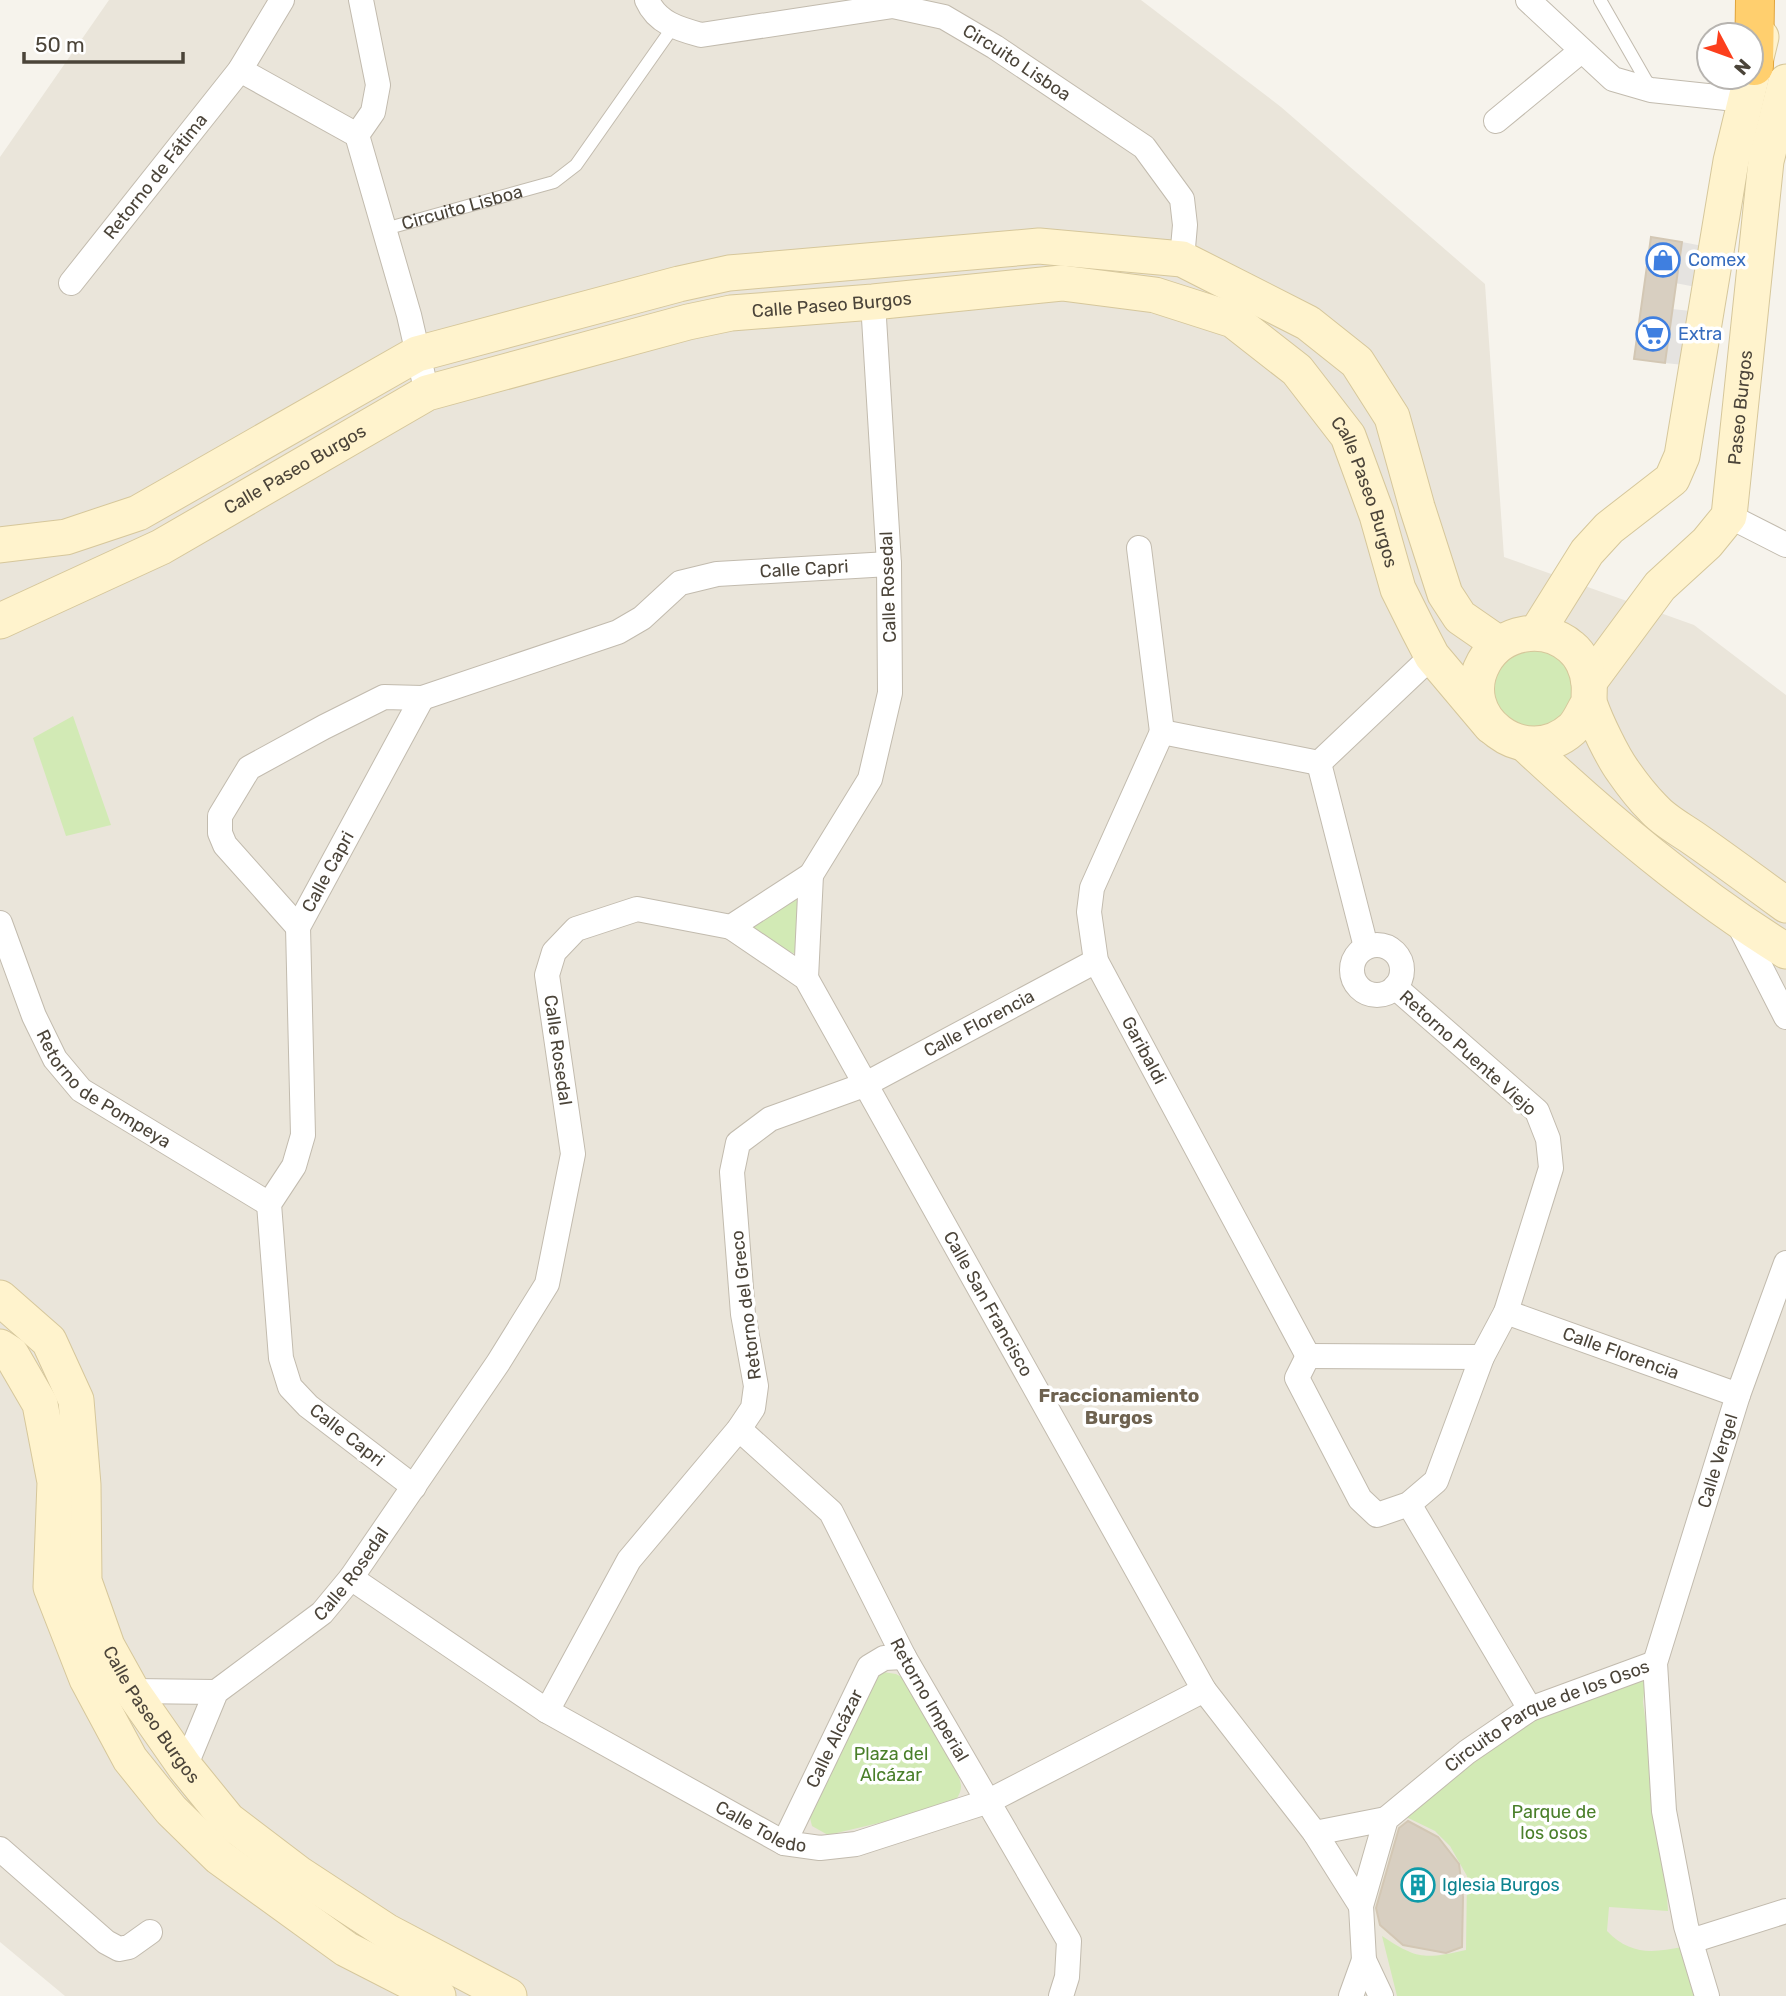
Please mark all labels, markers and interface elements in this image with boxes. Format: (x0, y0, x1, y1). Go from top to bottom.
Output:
street label: Circuito Lisboa (959, 19, 1075, 106)
scale bar (24, 21, 184, 65)
north arrow (1695, 21, 1765, 91)
text: 50 m (35, 32, 85, 57)
text: N (1729, 54, 1756, 80)
street label: Retorno de Fátima (99, 109, 212, 244)
street label: Circuito Lisboa (399, 180, 525, 235)
shop icon: Comex (1644, 241, 1682, 279)
place label: Comex (1688, 249, 1746, 271)
street label: Calle Paseo Burgos (751, 287, 913, 322)
supermarket icon: Extra (1634, 315, 1672, 353)
place label: Extra (1678, 323, 1722, 345)
street label: Paseo Burgos (1723, 349, 1757, 466)
street label: Calle Paseo Burgos (1326, 412, 1402, 570)
street label: Calle Paseo Burgos (220, 420, 370, 519)
street label: Calle Rosedal (875, 531, 901, 643)
street label: Calle Capri (759, 555, 849, 583)
street label: Calle Capri (297, 827, 359, 916)
street label: Calle Florencia (920, 985, 1038, 1062)
street label: Retorno Puente Viejo (1395, 986, 1541, 1120)
street label: Calle Rosedal (539, 993, 577, 1107)
street label: Garibaldi (1117, 1013, 1171, 1088)
street label: Retorno de Pompeya (31, 1026, 175, 1153)
street label: Calle San Francisco (939, 1227, 1038, 1380)
street label: Retorno del Greco (726, 1229, 766, 1381)
street label: Calle Florencia (1560, 1322, 1682, 1384)
district label: Fraccionamiento Burgos (1039, 1384, 1199, 1429)
street label: Calle Capri (305, 1399, 389, 1471)
street label: Calle Vergel (1693, 1411, 1743, 1511)
street label: Calle Rosedal (310, 1523, 393, 1626)
street label: Retorno Imperial (885, 1634, 973, 1766)
street label: Calle Paseo Burgos (98, 1642, 205, 1788)
street label: Circuito Parque de los Osos (1440, 1655, 1652, 1777)
street label: Calle Alcázar (801, 1685, 868, 1791)
park label: Plaza del Alcázar (854, 1743, 928, 1786)
street label: Calle Toledo (712, 1796, 808, 1857)
park label: Parque de los osos (1512, 1801, 1596, 1844)
building icon: Iglesia Burgos (1399, 1866, 1437, 1904)
place label: Iglesia Burgos (1442, 1874, 1560, 1896)

